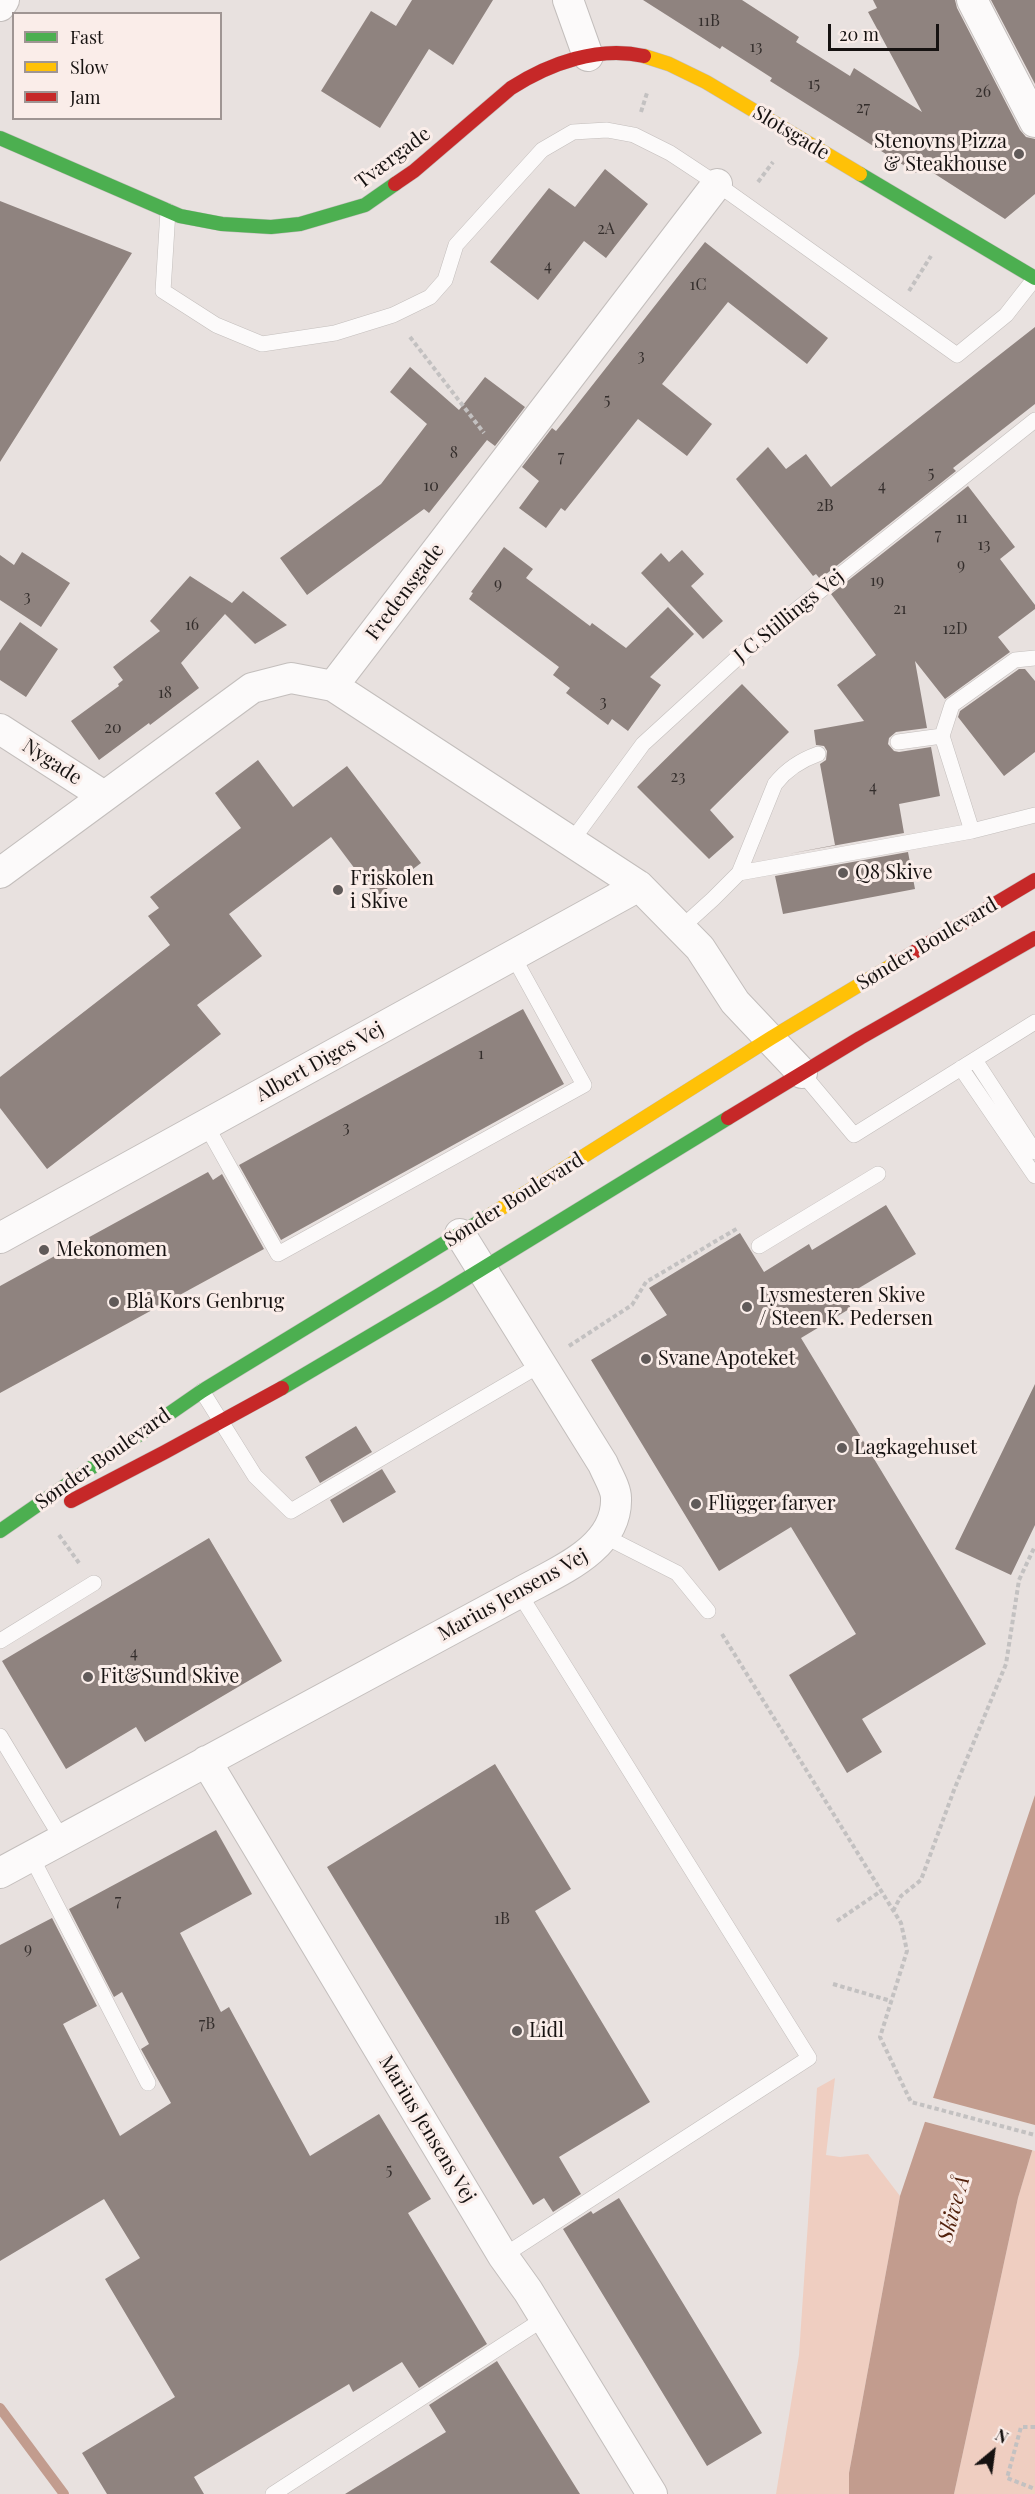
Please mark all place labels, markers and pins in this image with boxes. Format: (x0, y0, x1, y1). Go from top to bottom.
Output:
place label: Stenovns Pizza & Steakhouse (874, 130, 1007, 177)
marker: Stenovns Pizza & Steakhouse (1012, 147, 1026, 161)
place label: Q8 Skive (855, 861, 933, 885)
marker: Q8 Skive (836, 866, 850, 880)
place label: Friskolen i Skive (350, 867, 434, 914)
marker: Friskolen i Skive (331, 883, 345, 897)
place label: Mekonomen (56, 1238, 167, 1262)
marker: Mekonomen (37, 1243, 51, 1257)
place label: Lysmesteren Skive / Steen K. Pedersen (759, 1284, 933, 1331)
place label: Blå Kors Genbrug (126, 1290, 284, 1314)
marker: Blå Kors Genbrug (107, 1295, 121, 1309)
marker: Lysmesteren Skive / Steen K. Pedersen (740, 1300, 754, 1314)
place label: Svane Apoteket (658, 1347, 795, 1371)
marker: Svane Apoteket (639, 1352, 653, 1366)
place label: Lagkagehuset (854, 1436, 977, 1460)
marker: Lagkagehuset (835, 1441, 849, 1455)
place label: Flügger farver (708, 1492, 836, 1516)
marker: Flügger farver (689, 1497, 703, 1511)
place label: Fit&Sund Skive (100, 1665, 239, 1689)
marker: Fit&Sund Skive (81, 1670, 95, 1684)
place label: Lidl (529, 2019, 564, 2043)
marker: Lidl (510, 2024, 524, 2038)

